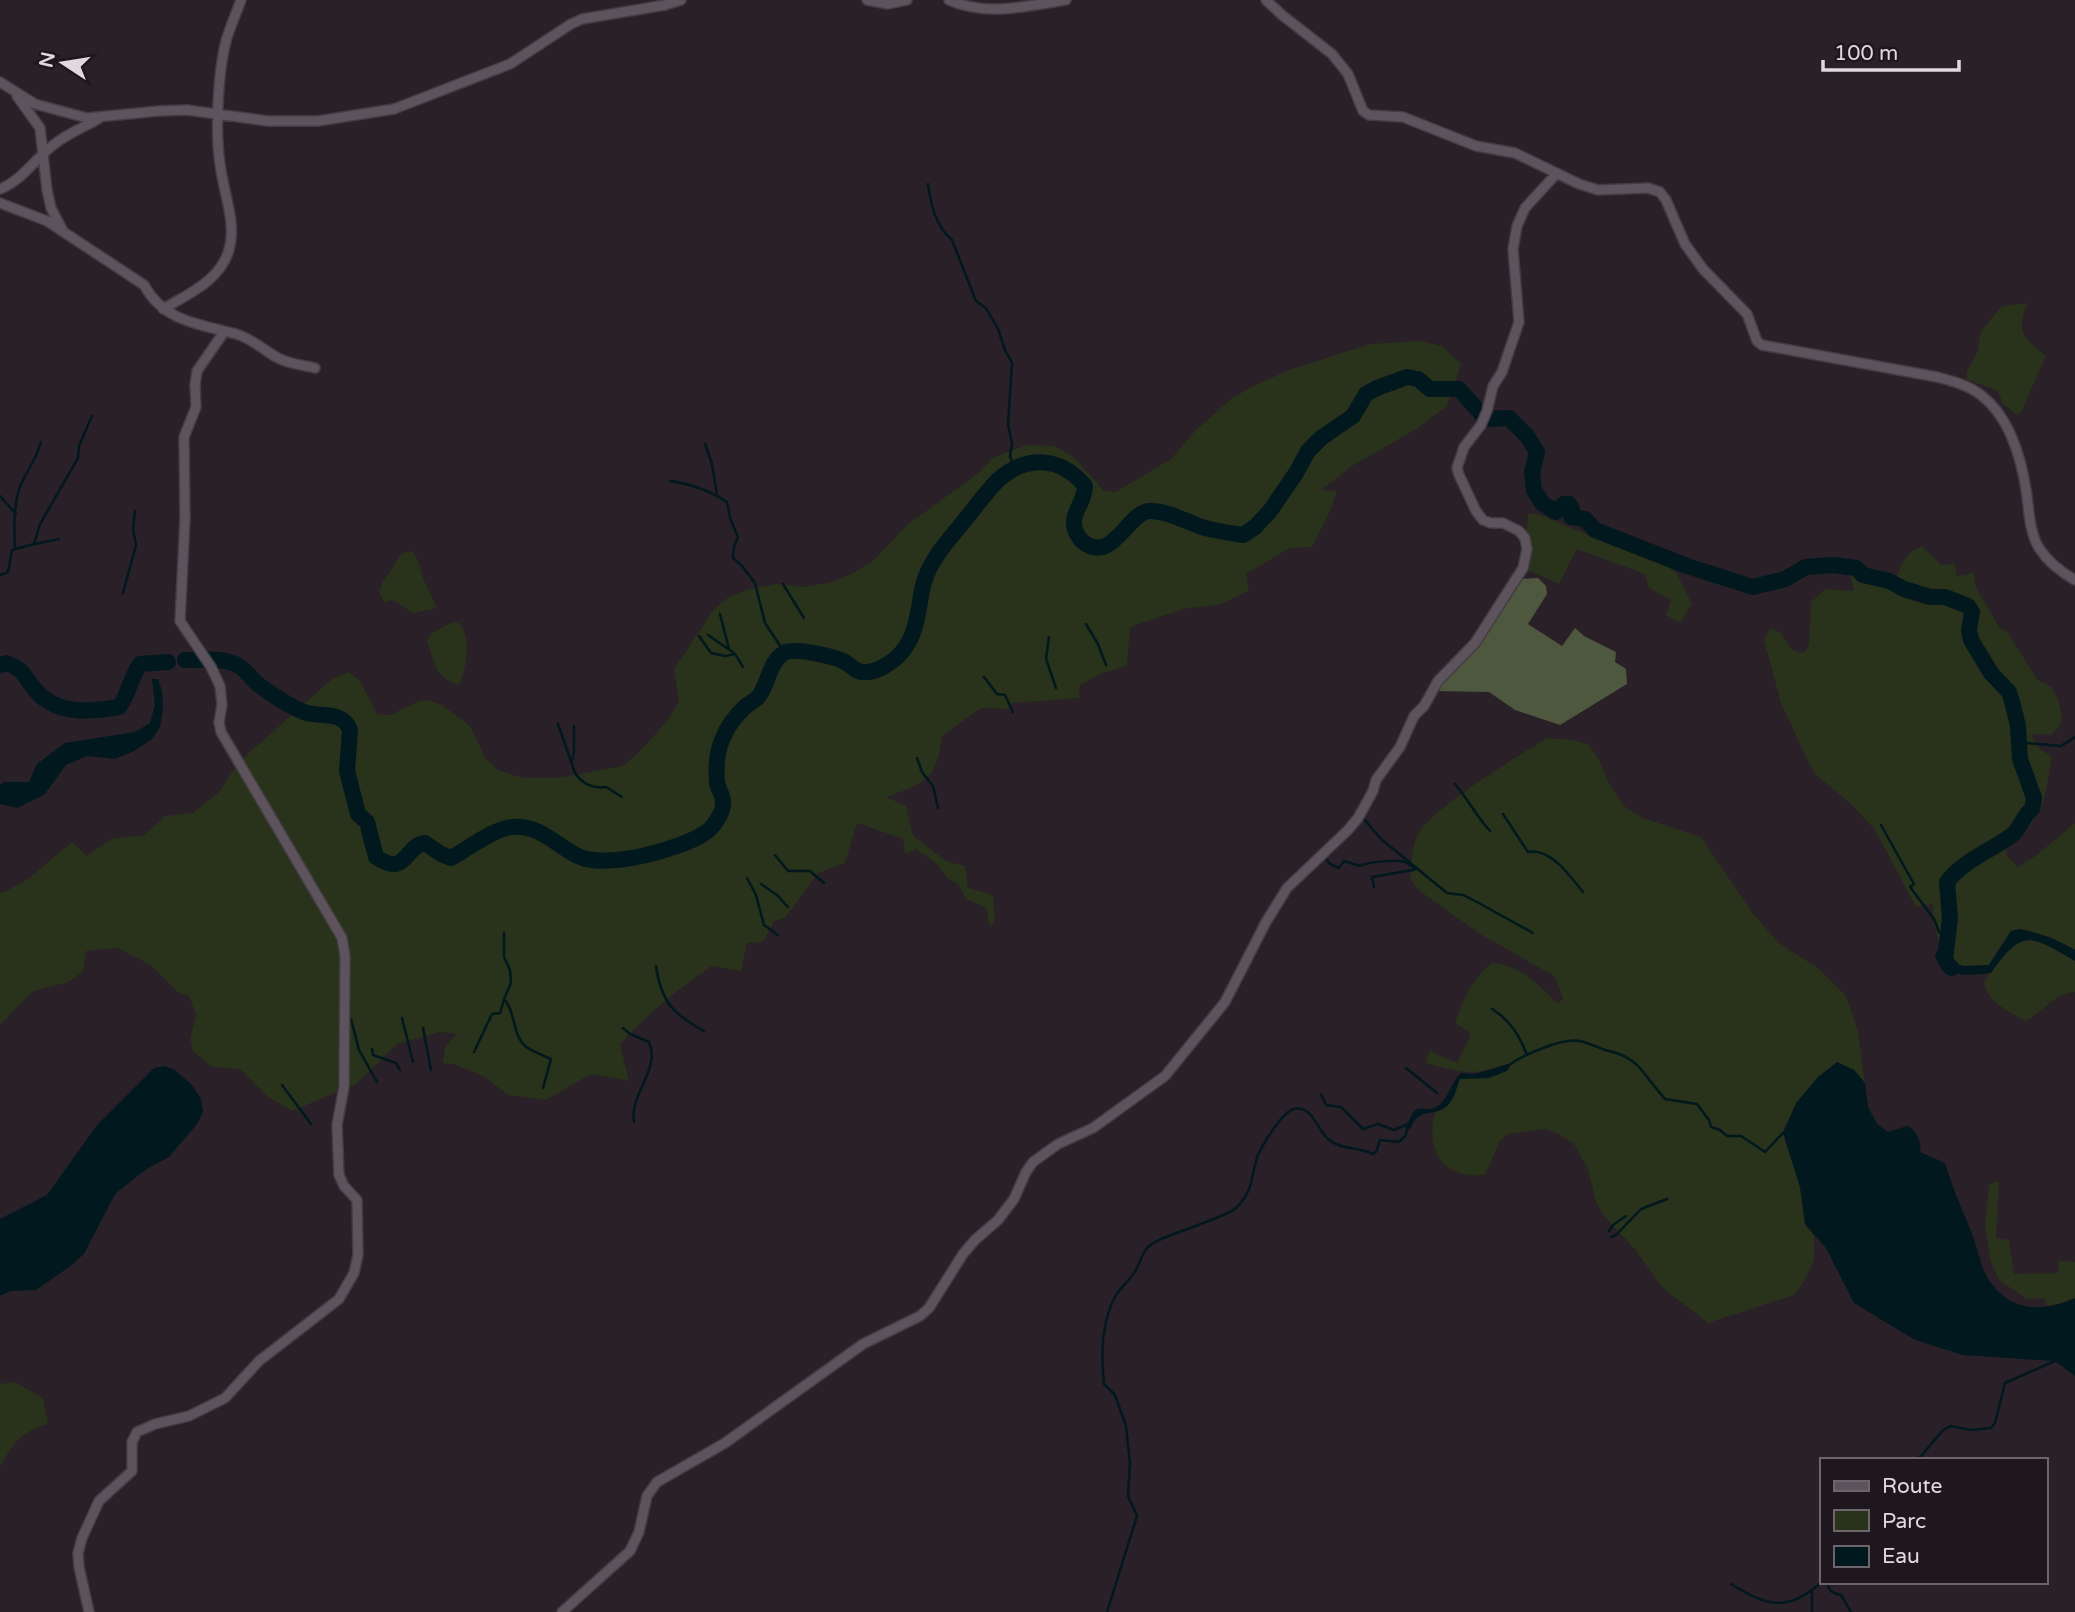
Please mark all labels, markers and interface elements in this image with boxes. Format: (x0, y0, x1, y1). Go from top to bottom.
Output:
north arrow (28, 28, 98, 98)
scale bar (1823, 28, 1960, 72)
text: 100 m (1834, 41, 1898, 66)
text: N (35, 50, 60, 69)
legend (1820, 1458, 2047, 1584)
text: Route (1882, 1474, 1942, 1499)
text: Parc (1882, 1509, 1926, 1534)
text: Eau (1882, 1544, 1920, 1569)

